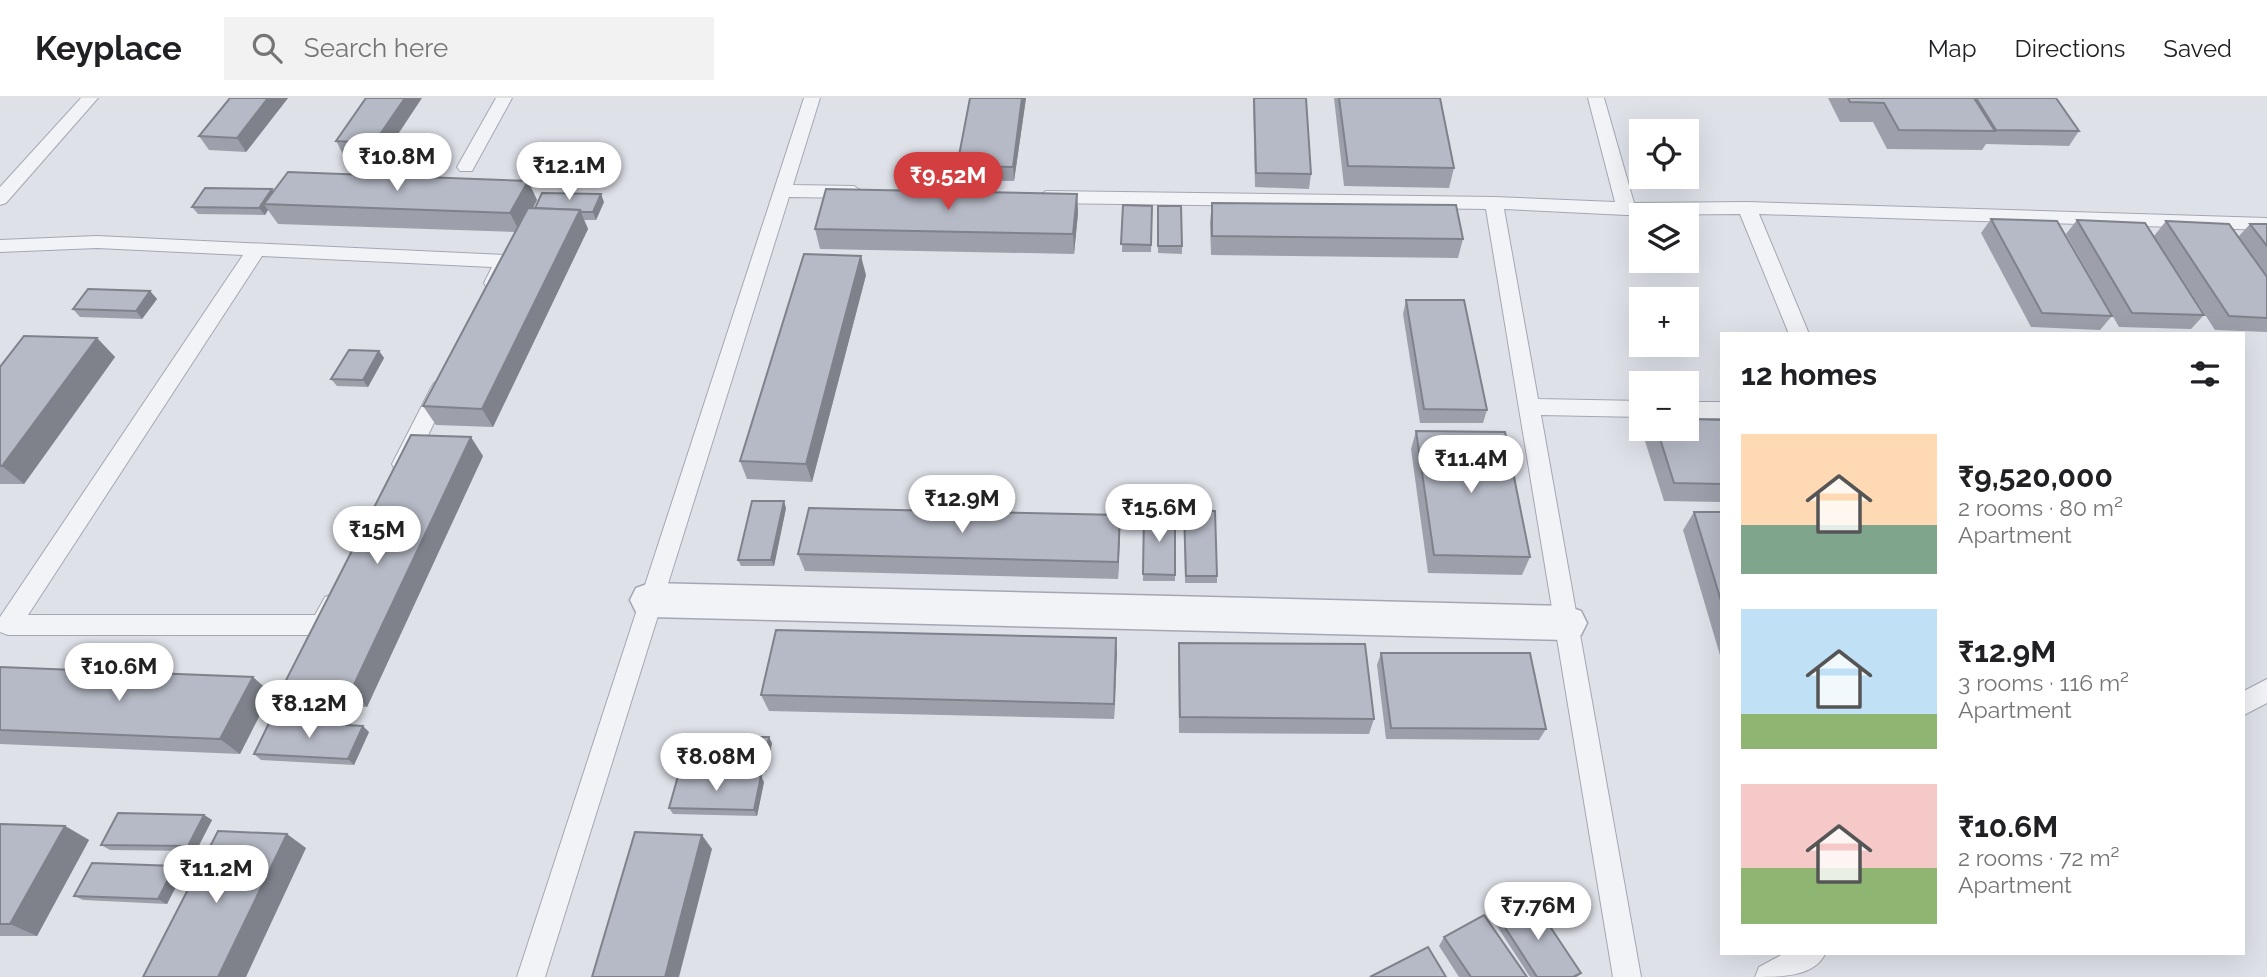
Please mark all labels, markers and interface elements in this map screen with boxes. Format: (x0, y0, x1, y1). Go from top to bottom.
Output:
search box (224, 17, 714, 80)
text: Keyplace (35, 29, 182, 68)
icon: search (248, 29, 286, 67)
text: Search here (304, 33, 448, 63)
text: Map (1928, 34, 1977, 63)
text: Directions (2015, 34, 2125, 63)
text: Saved (2163, 34, 2232, 63)
map controls (1629, 119, 1699, 441)
button: locate (1629, 119, 1699, 189)
pin: ₹10.8M (340, 134, 454, 193)
text: ₹10.8M (359, 142, 435, 169)
pin: ₹12.1M (512, 142, 626, 202)
text: ₹12.1M (532, 151, 606, 178)
pin: ₹9.52M (891, 152, 1005, 212)
text: ₹9.52M (910, 161, 986, 188)
button: layers (1629, 203, 1699, 273)
button: + (1629, 287, 1699, 357)
icon: filters (2186, 355, 2224, 393)
text: 12 homes (1741, 357, 1877, 392)
button: − (1629, 371, 1699, 441)
pin: ₹11.4M (1414, 436, 1528, 495)
text: ₹11.4M (1434, 444, 1508, 471)
text: ₹9,520,000 (1958, 459, 2113, 494)
icon: home (1797, 462, 1881, 546)
pin: ₹12.9M (905, 476, 1019, 535)
text: ₹12.9M (924, 484, 1000, 511)
pin: ₹15.6M (1102, 484, 1216, 544)
text: ₹15.6M (1121, 493, 1197, 520)
text: 2 rooms · 80 m² (1958, 494, 2123, 521)
pin: ₹15M (336, 506, 418, 566)
text: ₹15M (349, 515, 405, 542)
text: Apartment (1958, 521, 2072, 548)
text: ₹12.9M (1958, 634, 2056, 669)
icon: home (1797, 637, 1881, 721)
pin: ₹10.6M (62, 644, 176, 703)
text: ₹10.6M (81, 652, 157, 679)
text: 3 rooms · 116 m² (1958, 669, 2129, 696)
pin: ₹8.12M (252, 680, 366, 740)
text: ₹8.12M (271, 689, 347, 716)
text: Apartment (1958, 696, 2072, 723)
pin: ₹8.08M (659, 734, 773, 793)
text: ₹8.08M (676, 742, 756, 769)
text: ₹10.6M (1958, 809, 2058, 844)
icon: home (1797, 812, 1881, 896)
text: 2 rooms · 72 m² (1958, 844, 2119, 871)
pin: ₹11.2M (159, 846, 273, 905)
text: ₹11.2M (179, 854, 253, 881)
text: Apartment (1958, 871, 2072, 898)
pin: ₹7.76M (1481, 882, 1595, 942)
text: ₹7.76M (1500, 891, 1576, 918)

